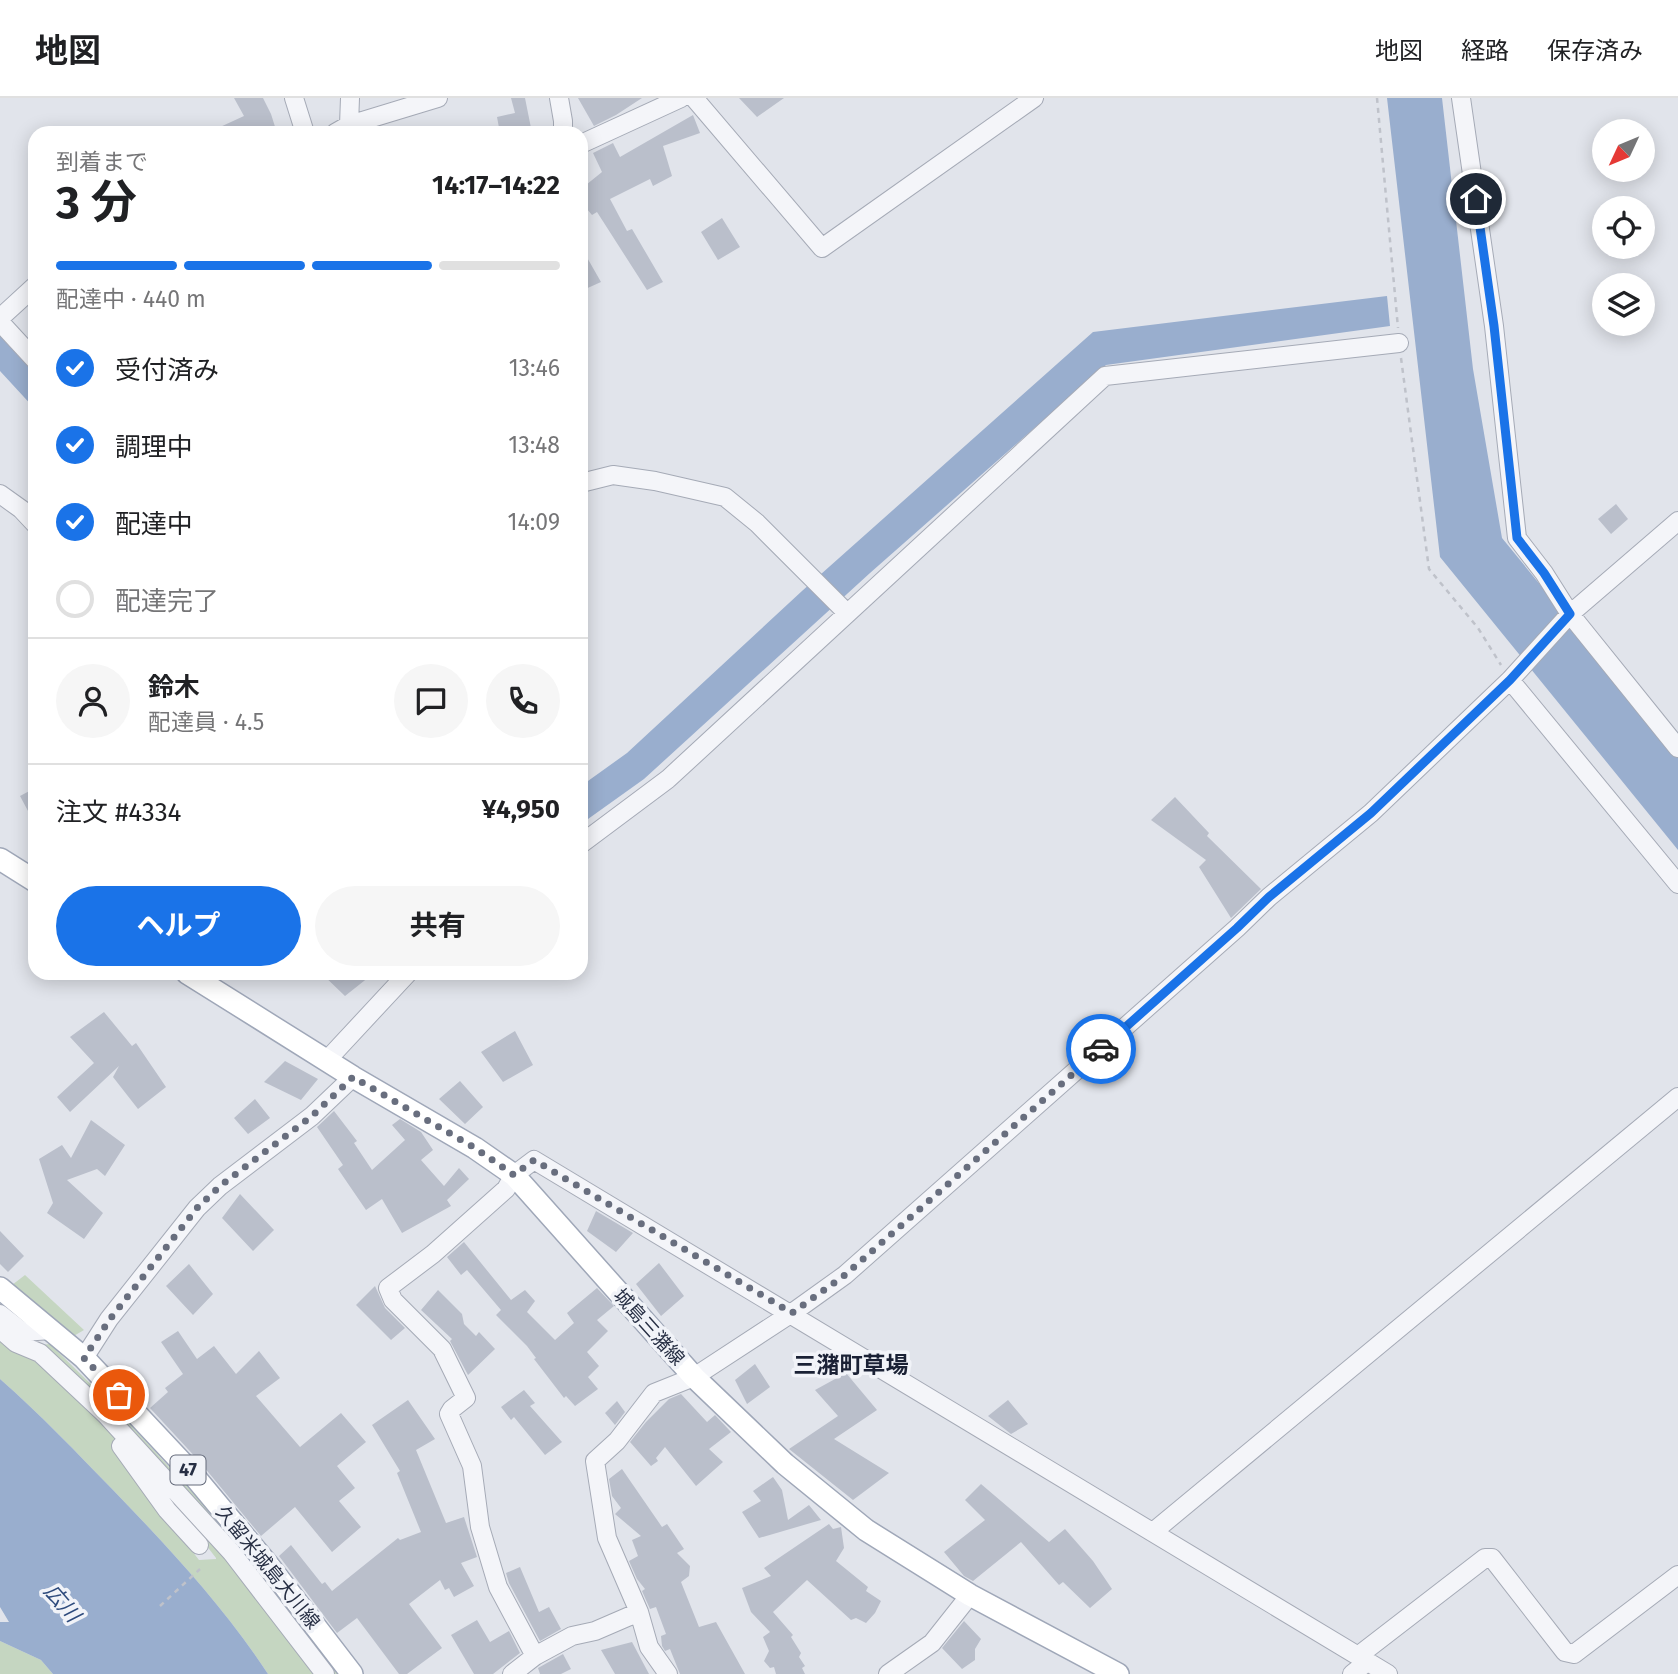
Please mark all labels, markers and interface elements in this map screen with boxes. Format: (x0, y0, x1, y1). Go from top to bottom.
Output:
text: 地図 (35, 31, 101, 71)
text: 地図 (1375, 37, 1423, 65)
text: 経路 (1461, 37, 1509, 65)
text: 保存済み (1547, 37, 1643, 65)
north arrow (1592, 119, 1656, 182)
map controls (1592, 119, 1655, 336)
text: 到着まで (56, 148, 148, 176)
pin (1446, 169, 1506, 229)
text: 14:17–14:22 (432, 170, 560, 201)
text: 3 分 (56, 175, 137, 230)
icon: home (1457, 180, 1495, 218)
button: locate (1592, 196, 1655, 259)
button: layers (1592, 273, 1655, 336)
text: 配達中 · 440 m (56, 285, 206, 313)
icon: check (56, 349, 94, 387)
text: 13:46 (509, 354, 560, 382)
text: 受付済み (115, 355, 219, 386)
icon: check (56, 426, 94, 464)
text: 13:48 (508, 431, 560, 459)
text: 調理中 (115, 432, 193, 463)
icon: check (56, 503, 94, 541)
text: 14:09 (508, 508, 560, 536)
text: 配達中 (115, 509, 193, 540)
text: 配達完了 (115, 586, 219, 617)
button: person (56, 664, 130, 738)
button: chat (394, 664, 468, 738)
button: phone (486, 664, 560, 738)
text: 鈴木 (148, 672, 200, 703)
text: 配達員 · 4.5 (148, 708, 264, 736)
text: ¥4,950 (482, 794, 560, 825)
text: 注文 #4334 (56, 797, 181, 828)
button: ヘルプ (56, 886, 301, 966)
button: 共有 (315, 886, 560, 966)
courier (1066, 1014, 1136, 1084)
icon: car (1082, 1030, 1120, 1068)
street label: 城島三潴線 (609, 1284, 689, 1370)
district label: 三潴町草場 (794, 1351, 909, 1379)
pin (89, 1365, 149, 1425)
icon: bag (100, 1376, 138, 1414)
road number: 47 (170, 1456, 206, 1484)
street label: 久留米城島大川線 (211, 1501, 325, 1633)
water label: 広川 (38, 1579, 87, 1629)

